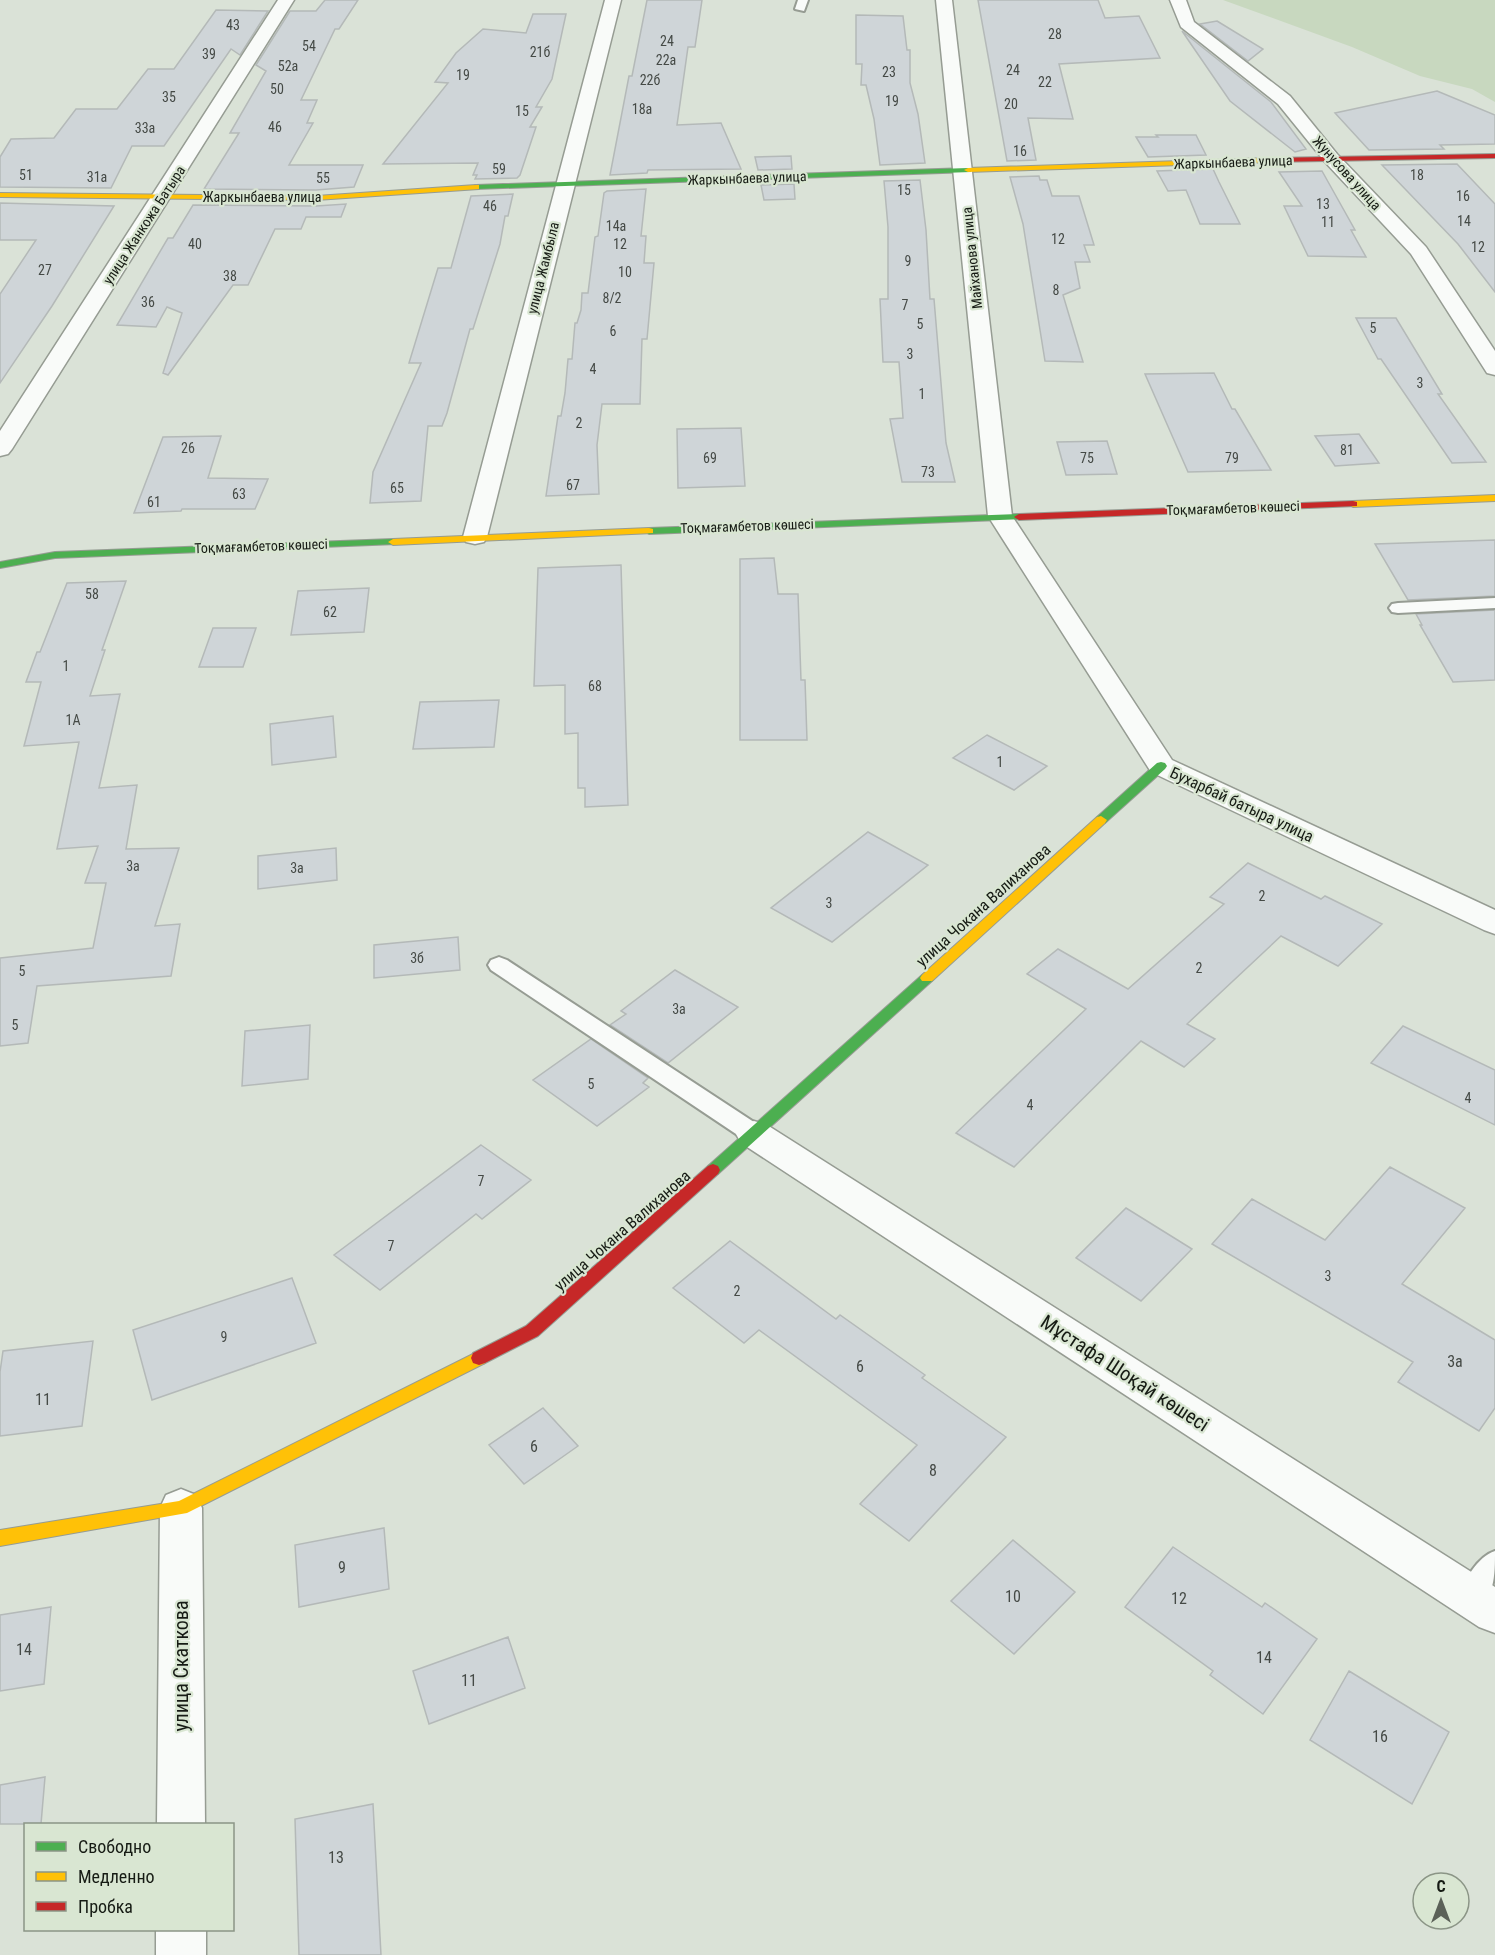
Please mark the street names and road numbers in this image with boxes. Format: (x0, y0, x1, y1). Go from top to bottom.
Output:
street label: Жунусова улица (1310, 133, 1384, 213)
street label: Жаркынбаева улица (1173, 152, 1293, 172)
street label: улица Жанкожа Батыра (100, 163, 188, 287)
street label: Жаркынбаева улица (687, 168, 807, 188)
street label: Жаркынбаева улица (203, 189, 321, 205)
street label: Майханова улица (959, 206, 985, 310)
street label: улица Жамбыла (524, 220, 562, 316)
street label: Тоқмағамбетов көшесі (1166, 498, 1300, 518)
street label: Тоқмағамбетов көшесі (680, 516, 814, 536)
street label: Тоқмағамбетов көшесі (194, 536, 328, 556)
street label: Бухарбай батыра улица (1167, 763, 1317, 846)
street label: улица Чокана Валиханова (912, 840, 1054, 971)
street label: улица Чокана Валиханова (550, 1166, 694, 1295)
street label: Мұстафа Шоқай көшесі (1036, 1310, 1214, 1436)
street label: улица Скаткова (169, 1601, 193, 1731)

